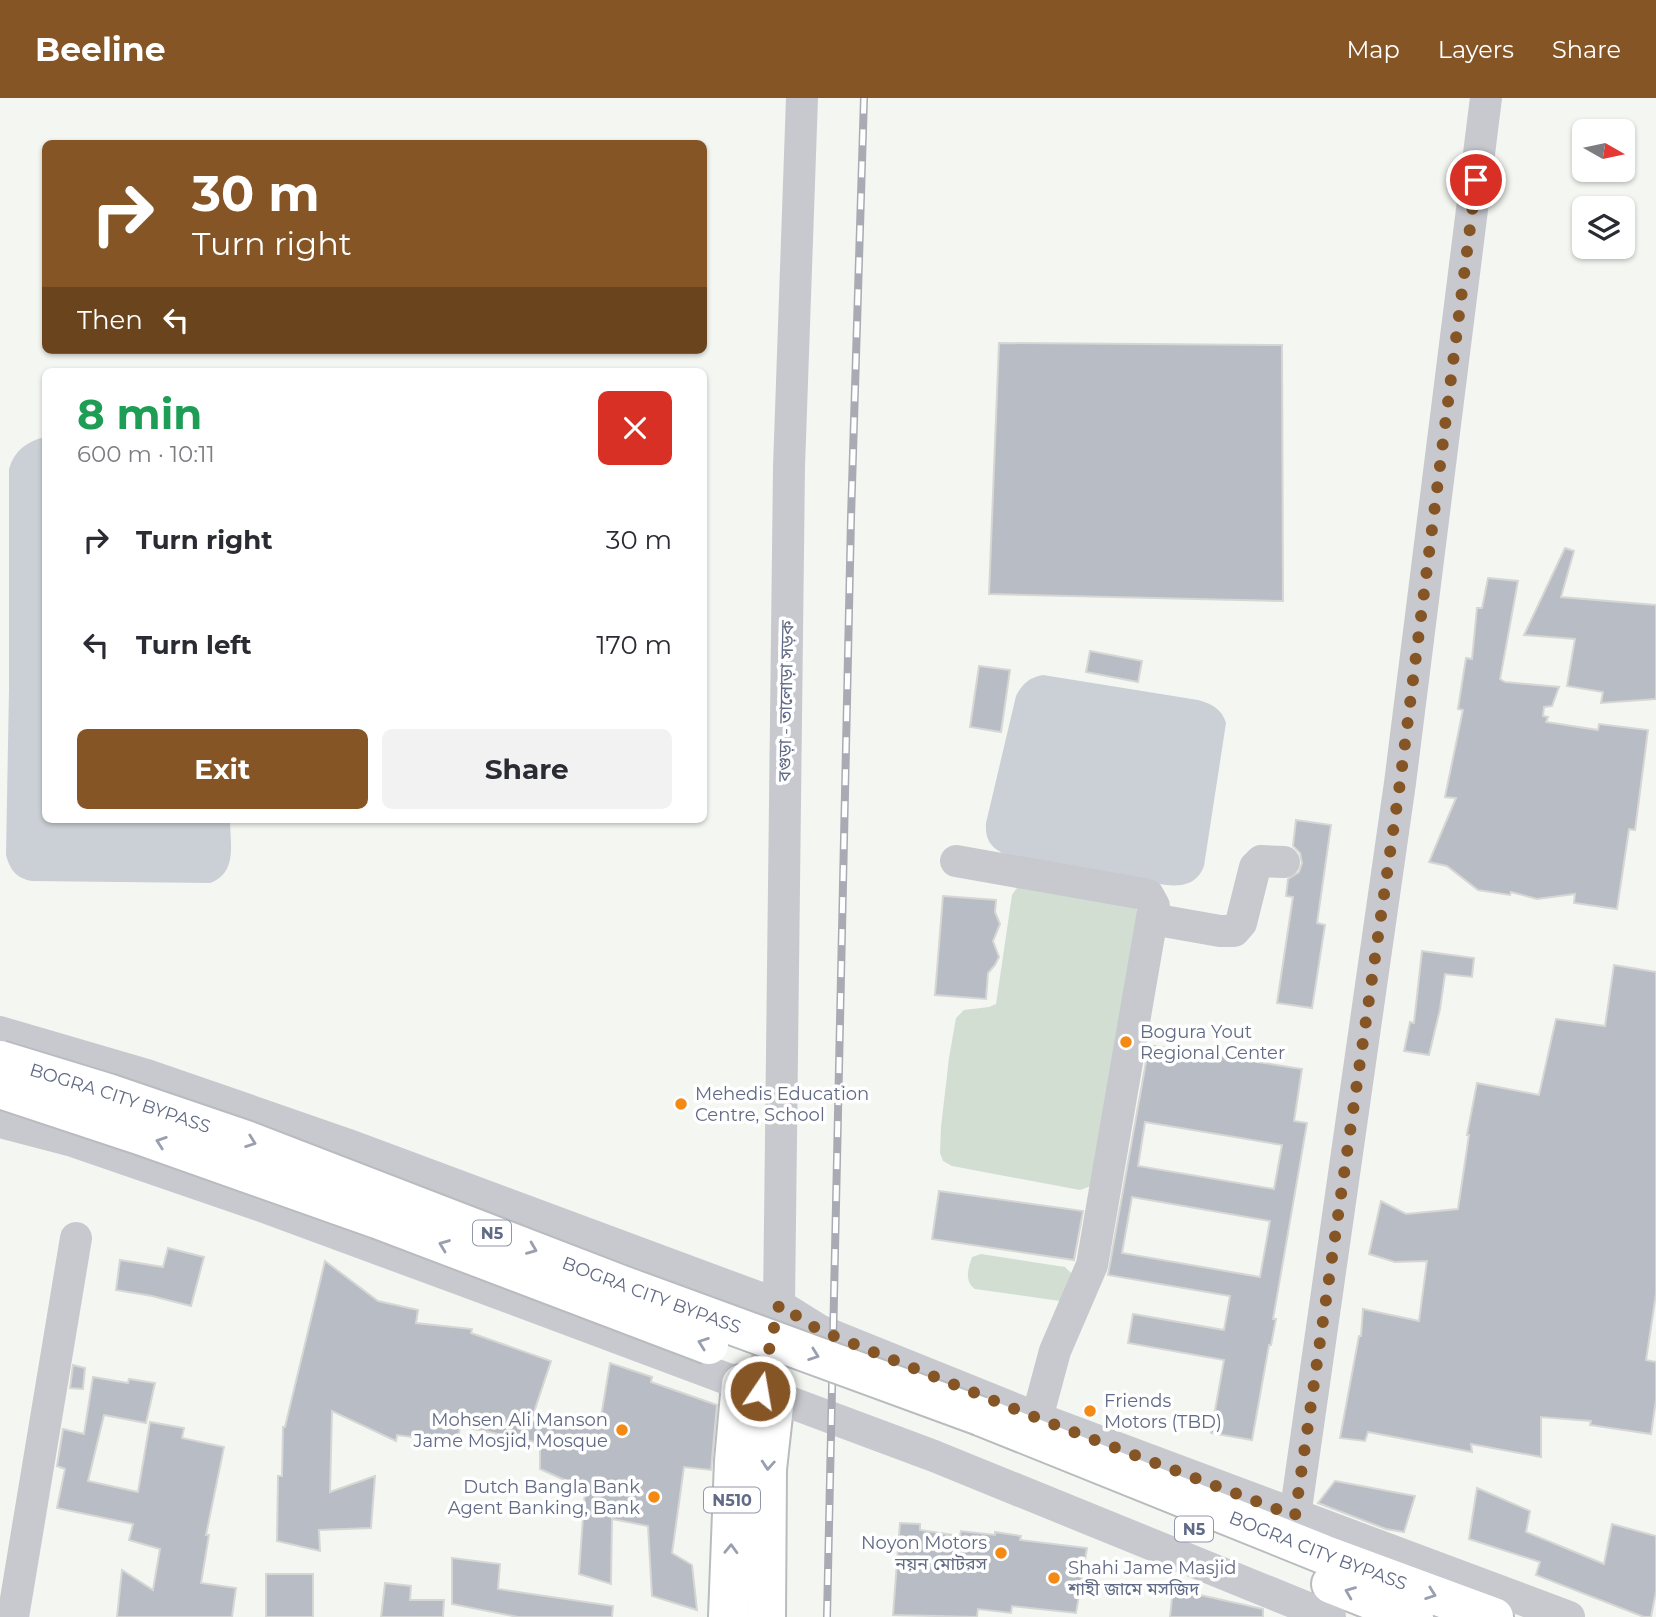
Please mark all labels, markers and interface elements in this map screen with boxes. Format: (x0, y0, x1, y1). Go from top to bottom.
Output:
text: Beeline (35, 29, 166, 69)
text: Map (1346, 35, 1400, 64)
text: Layers (1438, 35, 1514, 64)
text: Share (1552, 35, 1621, 64)
north arrow (1572, 119, 1634, 182)
map controls (1572, 119, 1635, 259)
pin (1446, 150, 1506, 210)
icon: arrive (1457, 161, 1495, 199)
text: 30 m (192, 164, 320, 223)
icon: right (77, 168, 168, 259)
button: layers (1572, 196, 1635, 259)
text: Turn right (192, 224, 352, 263)
icon: left (157, 301, 195, 339)
text: Then (77, 304, 143, 336)
text: 8 min (77, 388, 202, 440)
button: close (598, 391, 672, 465)
text: 600 m · 10:11 (77, 440, 215, 468)
icon: right (77, 521, 115, 559)
text: Turn right (136, 524, 272, 556)
text: 30 m (606, 524, 672, 556)
street label: বগুড়া - তালোড়া সড়ক (774, 620, 798, 783)
icon: left (77, 626, 115, 664)
text: Turn left (136, 629, 252, 661)
text: 170 m (596, 629, 672, 661)
button: Exit (77, 729, 368, 809)
button: Share (382, 729, 672, 809)
place label: Bogura Yout Regional Center (1140, 1021, 1285, 1064)
marker: Bogura Yout Regional Center (1118, 1034, 1134, 1050)
street label: BOGRA CITY BYPASS (27, 1059, 213, 1138)
place label: Mehedis Education Centre, School (695, 1083, 869, 1126)
marker: Mehedis Education Centre, School (673, 1096, 689, 1112)
one-way arrow (245, 1134, 257, 1148)
one-way arrow (156, 1137, 168, 1151)
road number: N5 (473, 1220, 511, 1246)
one-way arrow (439, 1239, 451, 1253)
one-way arrow (526, 1241, 538, 1255)
street label: BOGRA CITY BYPASS (559, 1252, 744, 1339)
one-way arrow (697, 1337, 709, 1351)
one-way arrow (808, 1347, 820, 1361)
position arrow (723, 1354, 797, 1428)
place label: Friends Motors (TBD) (1104, 1390, 1222, 1433)
marker: Friends Motors (TBD) (1082, 1403, 1098, 1419)
place label: Mohsen Ali Manson Jame Mosjid, Mosque (412, 1409, 608, 1452)
marker: Mohsen Ali Manson Jame Mosjid, Mosque (614, 1422, 630, 1438)
one-way arrow (761, 1459, 776, 1470)
place label: Dutch Bangla Bank Agent Banking, Bank (448, 1476, 640, 1519)
road number: N510 (704, 1488, 760, 1512)
marker: Dutch Bangla Bank Agent Banking, Bank (646, 1489, 662, 1505)
street label: BOGRA CITY BYPASS (1226, 1506, 1410, 1595)
road number: N5 (1175, 1516, 1213, 1541)
place label: Noyon Motors নয়ন মোটরস (861, 1532, 988, 1575)
one-way arrow (723, 1543, 738, 1554)
marker: Noyon Motors নয়ন মোটরস (993, 1545, 1009, 1561)
place label: Shahi Jame Masjid শাহী জামে মসজিদ (1067, 1557, 1236, 1600)
marker: Shahi Jame Masjid শাহী জামে মসজিদ (1046, 1570, 1062, 1586)
one-way arrow (1345, 1586, 1357, 1600)
one-way arrow (1425, 1586, 1437, 1600)

